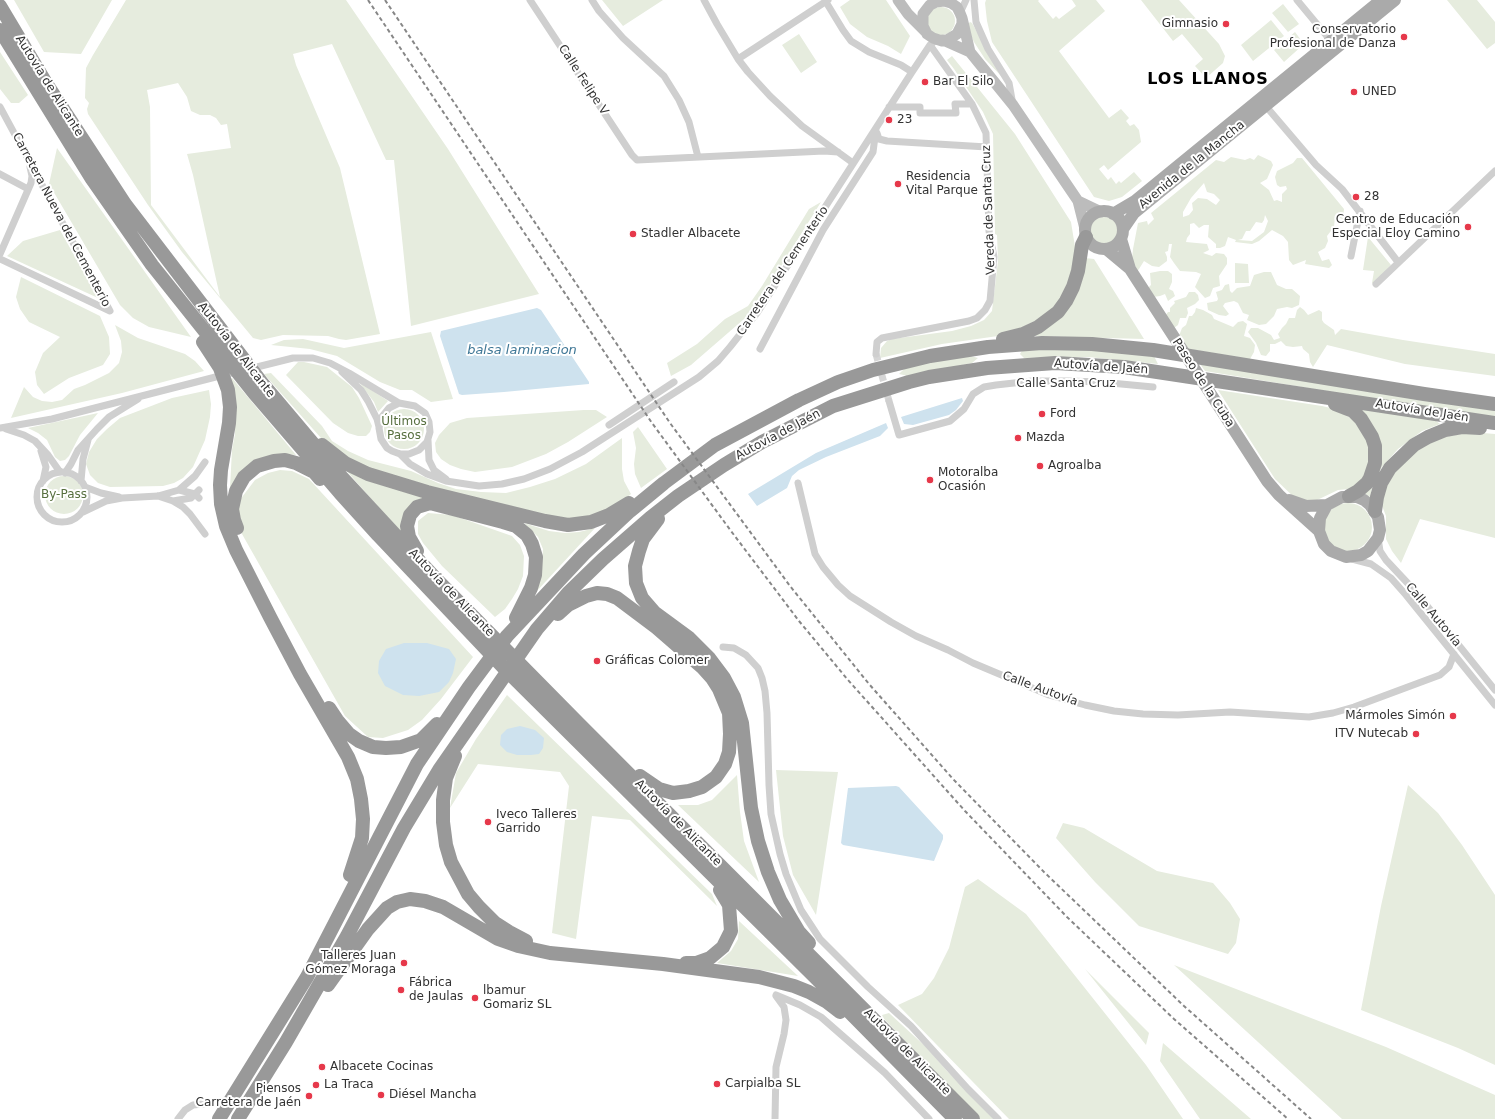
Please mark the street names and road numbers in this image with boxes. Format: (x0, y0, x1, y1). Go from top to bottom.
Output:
street label: Autovía de Alicante (12, 33, 86, 139)
street label: Calle Felipe V (555, 42, 611, 118)
street label: Avenida de la Mancha (1136, 118, 1248, 212)
street label: Carretera Nueva del Cementerio (9, 130, 113, 310)
street label: Vereda de Santa Cruz (980, 145, 998, 275)
street label: Carretera del Cementerio (734, 204, 832, 338)
street label: Autovía de Alicante (194, 300, 278, 400)
street label: Paseo de la Cuba (1169, 336, 1237, 430)
street label: Autovía de Jaén (1054, 357, 1148, 377)
street label: Calle Santa Cruz (1016, 377, 1116, 391)
street label: Autovía de Jaén (1374, 397, 1470, 425)
street label: Autovía de Jaén (733, 407, 823, 463)
street label: Autovía de Alicante (405, 546, 497, 640)
street label: Calle Autovía (1402, 580, 1464, 650)
street label: Calle Autovía (1000, 669, 1080, 709)
street label: Autovía de Alicante (632, 777, 724, 869)
street label: Autovía de Alicante (861, 1006, 953, 1098)

